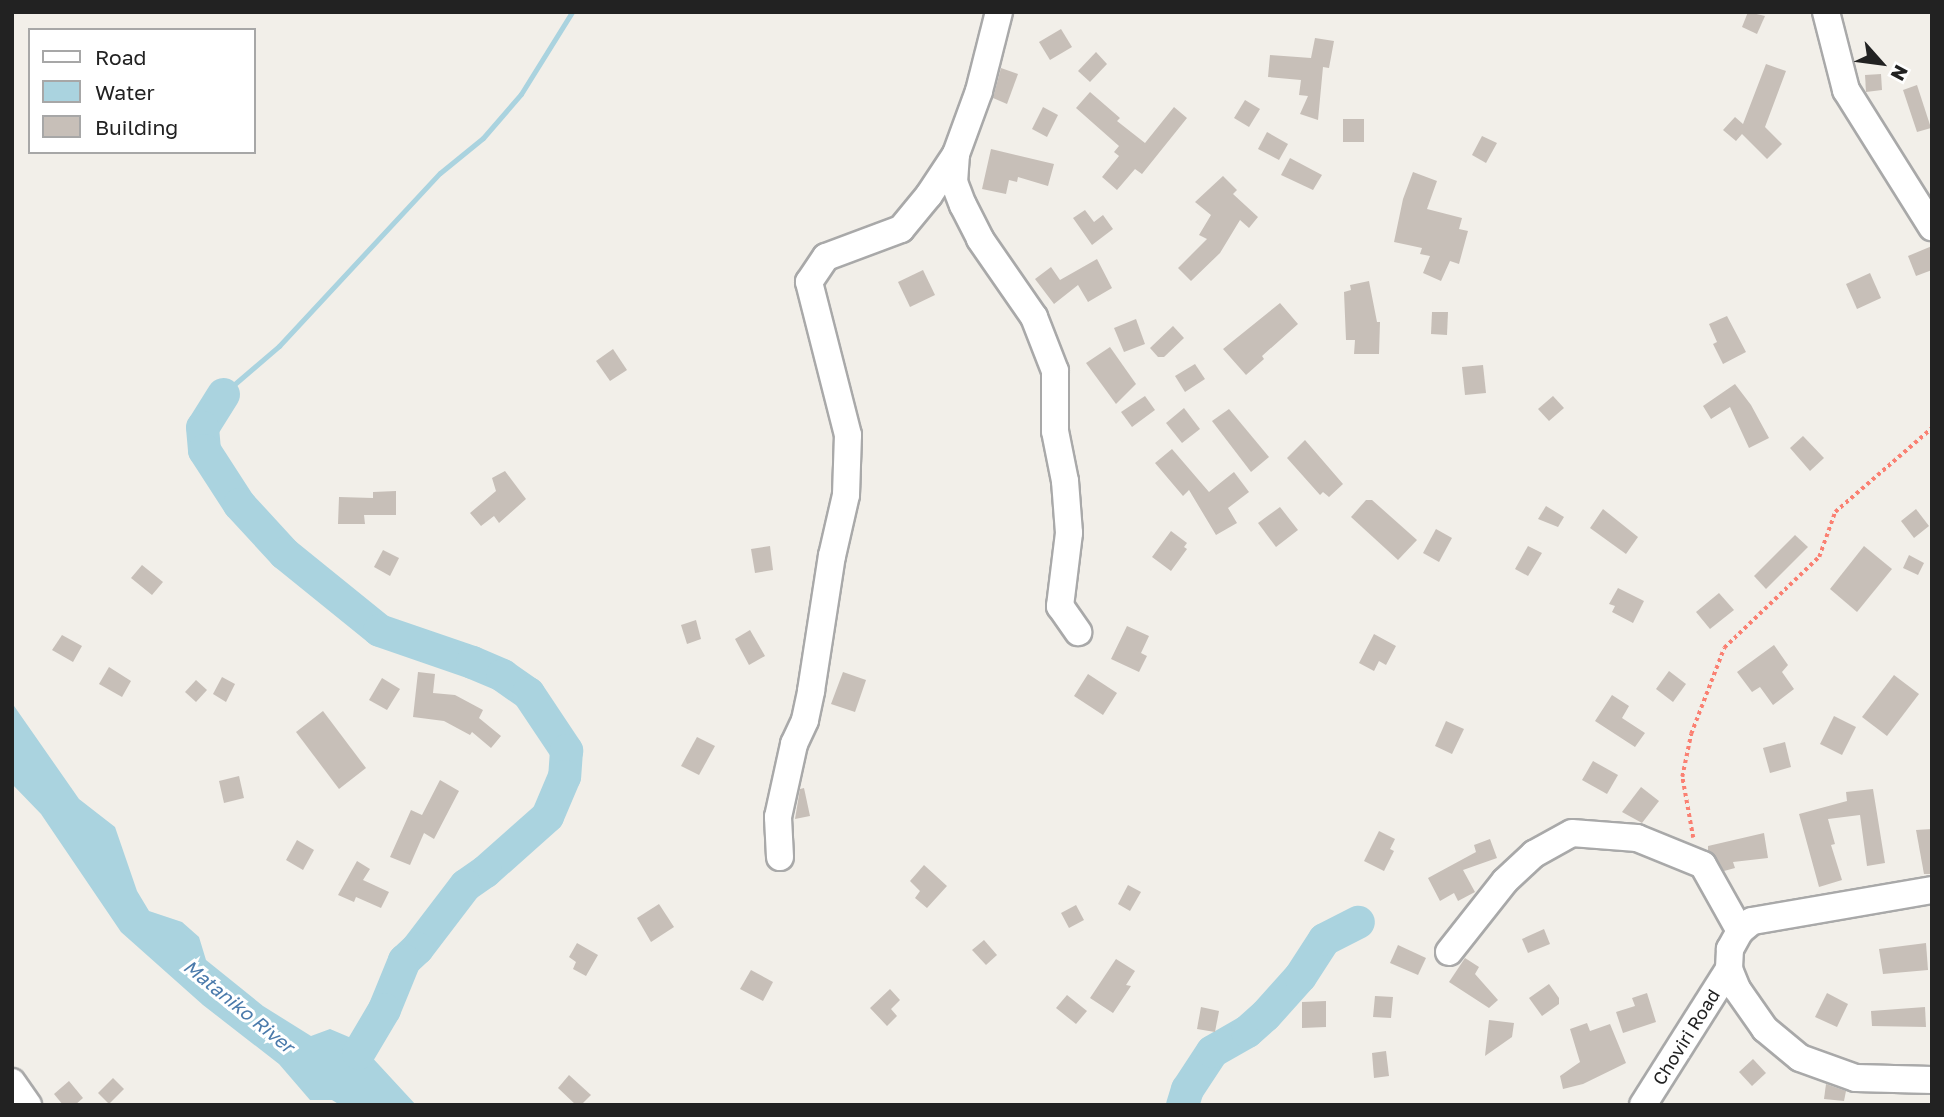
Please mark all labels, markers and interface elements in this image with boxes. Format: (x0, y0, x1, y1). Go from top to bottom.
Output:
legend (28, 28, 256, 154)
north arrow (1846, 28, 1916, 98)
text: Road (95, 44, 146, 70)
text: N (1886, 61, 1914, 85)
text: Water (95, 79, 155, 105)
text: Building (95, 114, 178, 140)
water label: Mataniko River (179, 955, 299, 1057)
street label: Choviri Road (1648, 985, 1724, 1089)

